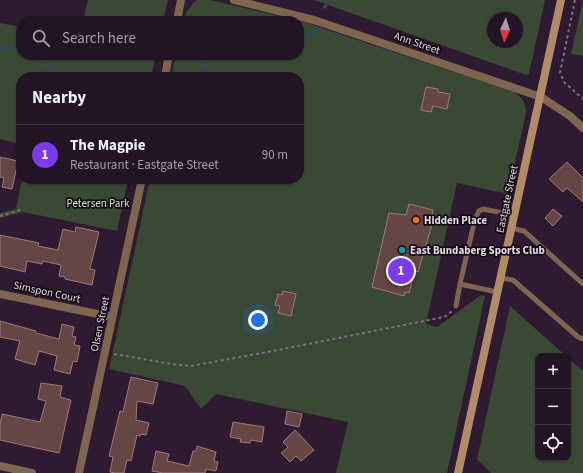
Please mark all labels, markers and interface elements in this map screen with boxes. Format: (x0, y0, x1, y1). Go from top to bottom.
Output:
north arrow (487, 12, 523, 48)
search box (16, 16, 304, 60)
icon: search (30, 27, 52, 49)
text: Search here (62, 28, 136, 49)
street label: Ann Street (392, 28, 442, 58)
text: Nearby (32, 86, 86, 110)
text: The Magpie (70, 135, 146, 156)
text: 1 (42, 146, 48, 164)
text: 90 m (262, 146, 288, 164)
text: Restaurant · Eastgate Street (70, 156, 219, 174)
street label: Eastgate Street (493, 163, 522, 234)
park label: Petersen Park (67, 196, 130, 211)
place label: Hidden Place (424, 213, 488, 228)
marker: Hidden Place (411, 215, 421, 225)
place label: East Bundaberg Sports Club (410, 243, 545, 258)
marker: East Bundaberg Sports Club (397, 245, 407, 255)
pin: 1 (388, 256, 414, 286)
street label: Simspon Court (12, 278, 82, 306)
street label: Olsen Street (87, 295, 113, 353)
your location (248, 310, 268, 330)
map controls (535, 353, 571, 461)
button: + (535, 353, 571, 389)
button: − (535, 389, 571, 425)
button: locate (535, 425, 571, 461)

